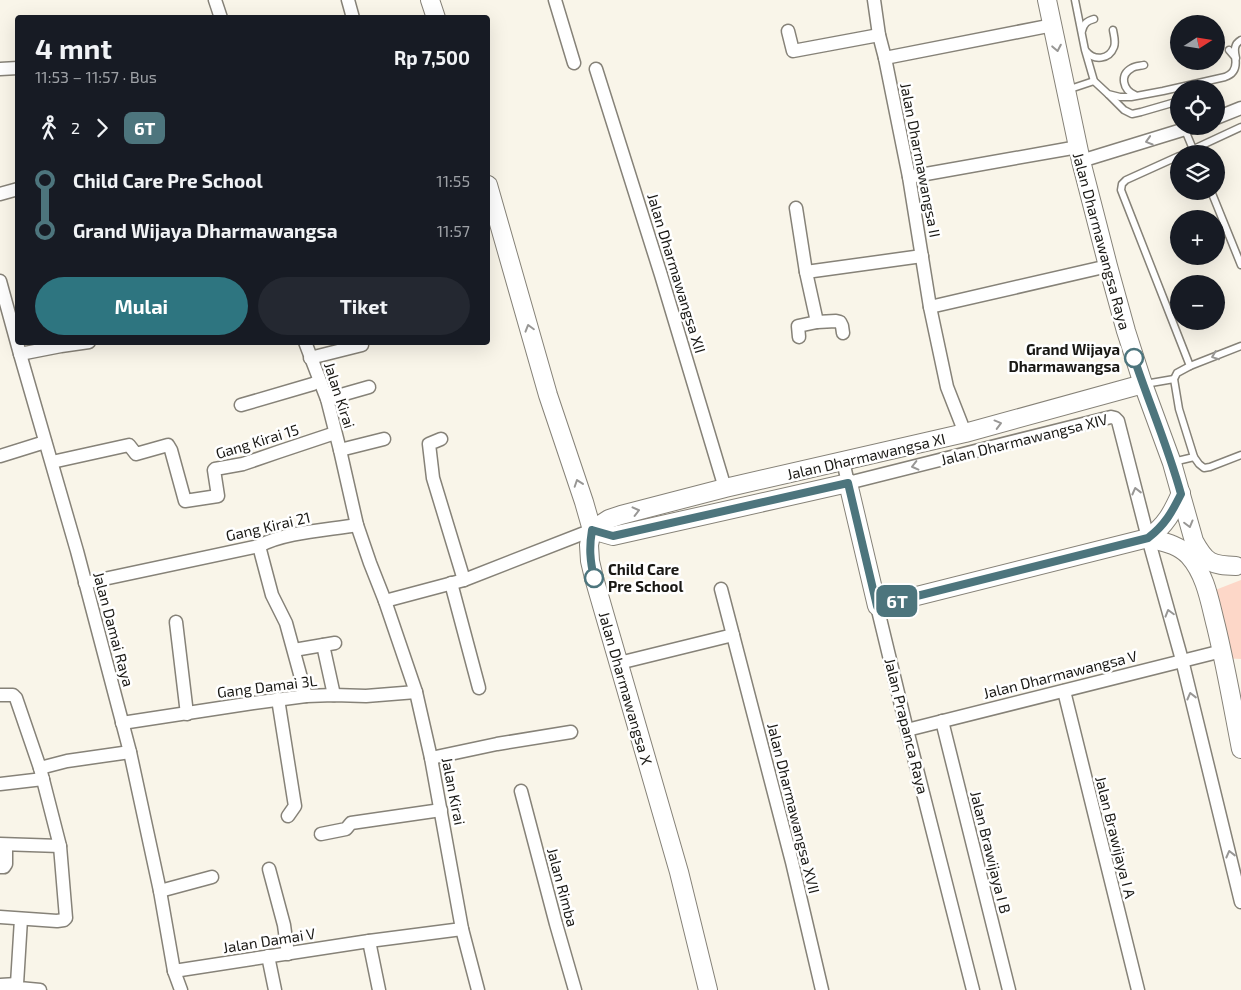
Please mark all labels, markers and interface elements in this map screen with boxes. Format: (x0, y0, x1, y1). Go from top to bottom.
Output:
north arrow (1170, 15, 1225, 70)
map controls (1170, 15, 1225, 330)
text: 4 mnt (35, 31, 112, 65)
one-way arrow (1052, 43, 1062, 52)
text: Rp 7,500 (394, 46, 470, 69)
text: 11:53 – 11:57 · Bus (35, 67, 157, 86)
button: locate (1170, 80, 1225, 135)
street label: Jalan Dharmawangsa II (897, 81, 945, 239)
icon: walk (35, 114, 63, 142)
icon: forward (88, 114, 116, 142)
text: 6T (134, 117, 155, 139)
text: 2 (71, 118, 80, 137)
one-way arrow (1145, 136, 1153, 146)
button: layers (1170, 145, 1225, 200)
street label: Jalan Dharmawangsa Raya (1070, 150, 1134, 332)
text: Child Care Pre School (73, 169, 263, 192)
text: 11:55 (436, 171, 470, 190)
street label: Jalan Dharmawangsa XII (644, 191, 710, 355)
button: + (1170, 210, 1225, 265)
text: Grand Wijaya Dharmawangsa (73, 219, 337, 242)
text: 11:57 (437, 221, 470, 240)
button: − (1170, 275, 1225, 330)
button: Mulai (35, 277, 248, 335)
button: Tiket (258, 277, 470, 335)
one-way arrow (524, 325, 534, 333)
place label: Grand Wijaya Dharmawangsa (1009, 340, 1120, 375)
marker: Grand Wijaya Dharmawangsa (1124, 348, 1144, 368)
one-way arrow (1212, 350, 1220, 360)
street label: Jalan Kirai (321, 360, 359, 430)
street label: Jalan Dharmawangsa XIV (939, 410, 1109, 468)
one-way arrow (994, 419, 1003, 430)
street label: Gang Kirai 15 (213, 420, 301, 462)
street label: Jalan Dharmawangsa XI (785, 429, 947, 483)
one-way arrow (911, 460, 920, 471)
one-way arrow (574, 480, 584, 488)
one-way arrow (1131, 486, 1142, 495)
one-way arrow (632, 506, 641, 517)
street label: Gang Kirai 21 (224, 508, 312, 544)
one-way arrow (1183, 519, 1194, 528)
place label: Child Care Pre School (608, 560, 683, 595)
marker: Child Care Pre School (584, 568, 604, 588)
street label: Jalan Damai Raya (90, 570, 138, 688)
line badge: 6T (874, 585, 920, 617)
text: 6T (886, 590, 908, 612)
street label: Jalan Dharmawangsa X (596, 609, 656, 767)
one-way arrow (1164, 609, 1175, 618)
street label: Jalan Dharmawangsa V (981, 646, 1139, 702)
street label: Jalan Prapanca Raya (881, 656, 933, 796)
street label: Gang Damai 3L (216, 671, 318, 701)
one-way arrow (1186, 692, 1197, 701)
street label: Jalan Dharmawangsa XVII (764, 721, 824, 895)
street label: Jalan Kirai (439, 756, 469, 826)
street label: Jalan Brawijaya I A (1091, 774, 1140, 901)
street label: Jalan Brawijaya I B (966, 789, 1015, 915)
street label: Jalan Rimba (544, 846, 582, 928)
one-way arrow (1225, 850, 1236, 859)
street label: Jalan Damai V (221, 924, 317, 956)

